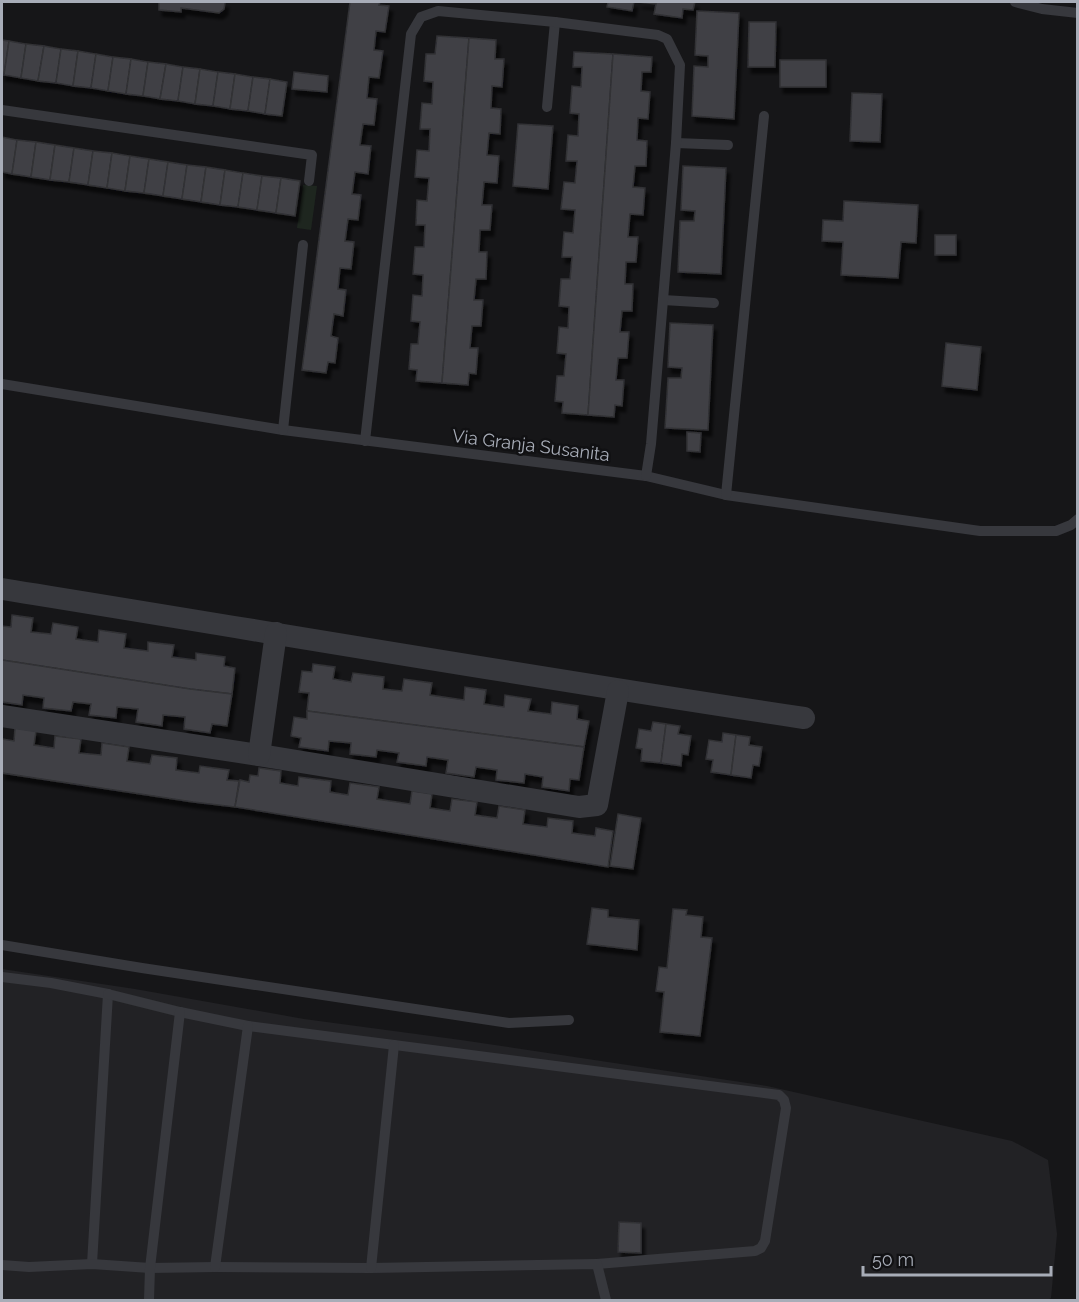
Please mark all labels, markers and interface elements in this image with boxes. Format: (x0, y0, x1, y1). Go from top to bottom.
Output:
street label: Via Granja Susanita (451, 425, 611, 465)
scale bar (863, 1239, 1050, 1277)
text: 50 m (872, 1249, 914, 1270)

